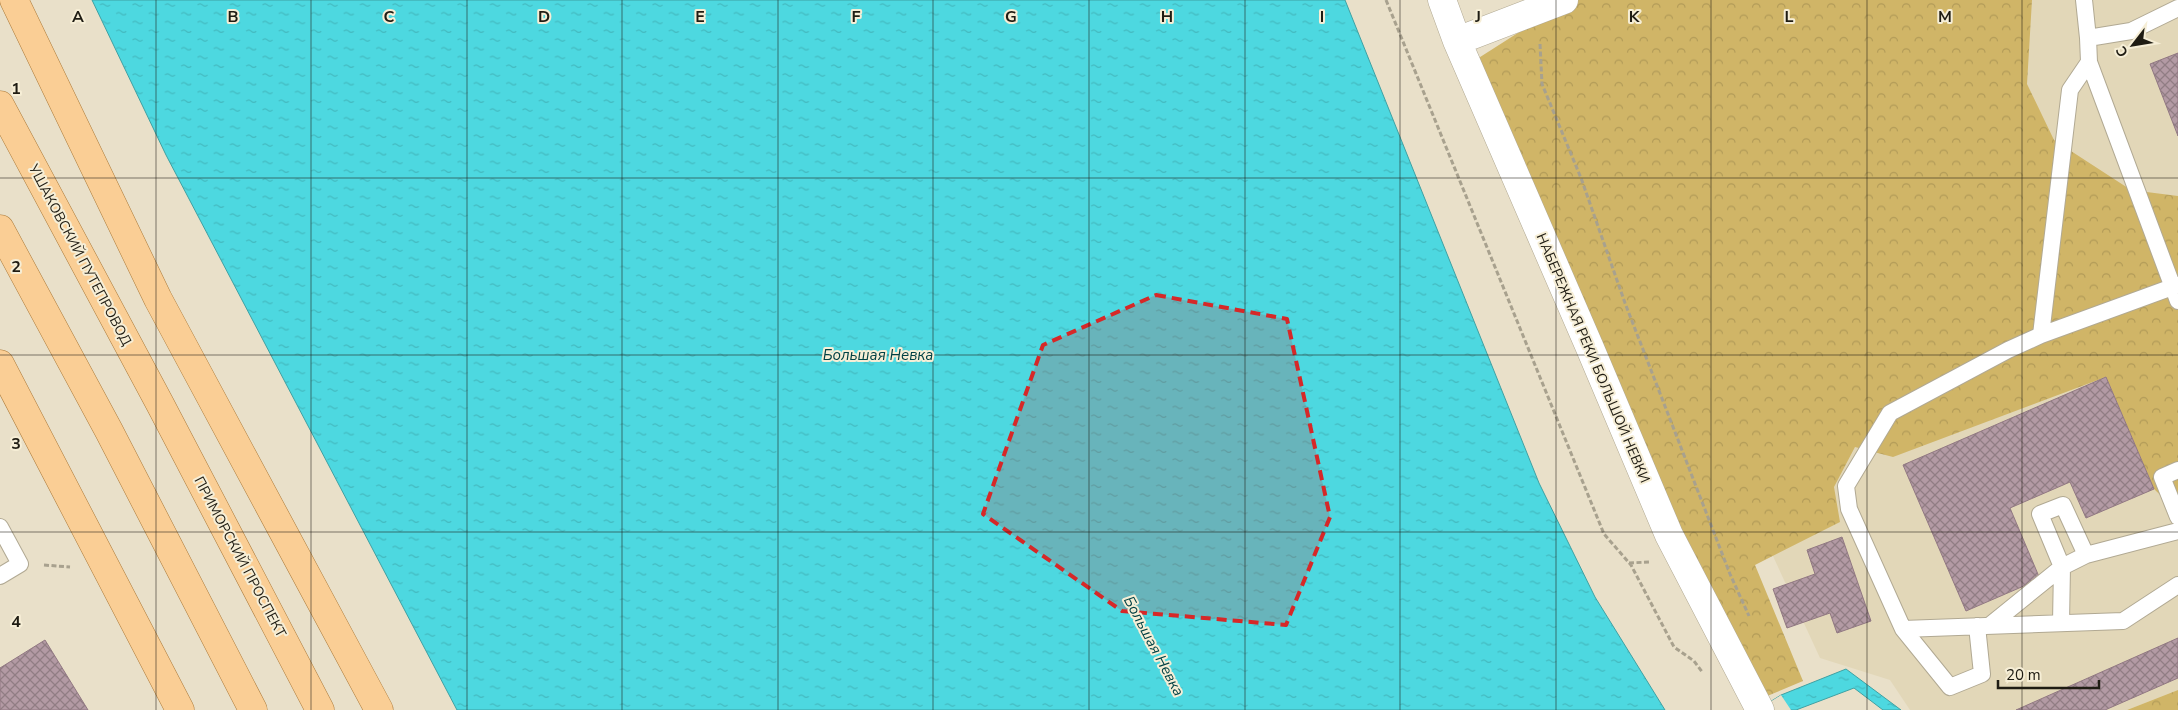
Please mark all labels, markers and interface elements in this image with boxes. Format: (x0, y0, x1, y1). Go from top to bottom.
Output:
text: A (72, 6, 84, 28)
text: B (227, 6, 239, 28)
text: C (384, 6, 395, 28)
text: D (538, 6, 550, 28)
text: E (695, 6, 705, 28)
text: F (852, 6, 861, 28)
text: G (1005, 6, 1017, 28)
text: H (1161, 6, 1173, 28)
text: I (1320, 6, 1324, 28)
text: J (1474, 6, 1481, 28)
text: K (1629, 6, 1641, 28)
text: L (1785, 6, 1794, 28)
text: M (1938, 6, 1952, 28)
north arrow (2108, 20, 2158, 70)
text: С (2111, 42, 2133, 60)
text: 1 (11, 78, 21, 100)
street label: УШАКОВСКИЙ ПУТЕПРОВОД (24, 160, 136, 349)
street label: НАБЕРЕЖНАЯ РЕКИ БОЛЬШОЙ НЕВКИ (1532, 230, 1654, 486)
text: 2 (11, 256, 21, 278)
water label: Большая Невка (823, 345, 933, 365)
text: 3 (11, 433, 21, 455)
street label: ПРИМОРСКИЙ ПРОСПЕКТ (189, 473, 291, 641)
water label: Большая Невка (1119, 592, 1189, 700)
text: 4 (11, 611, 21, 633)
scale bar (1998, 658, 2099, 690)
text: 20 m (2006, 665, 2041, 685)

